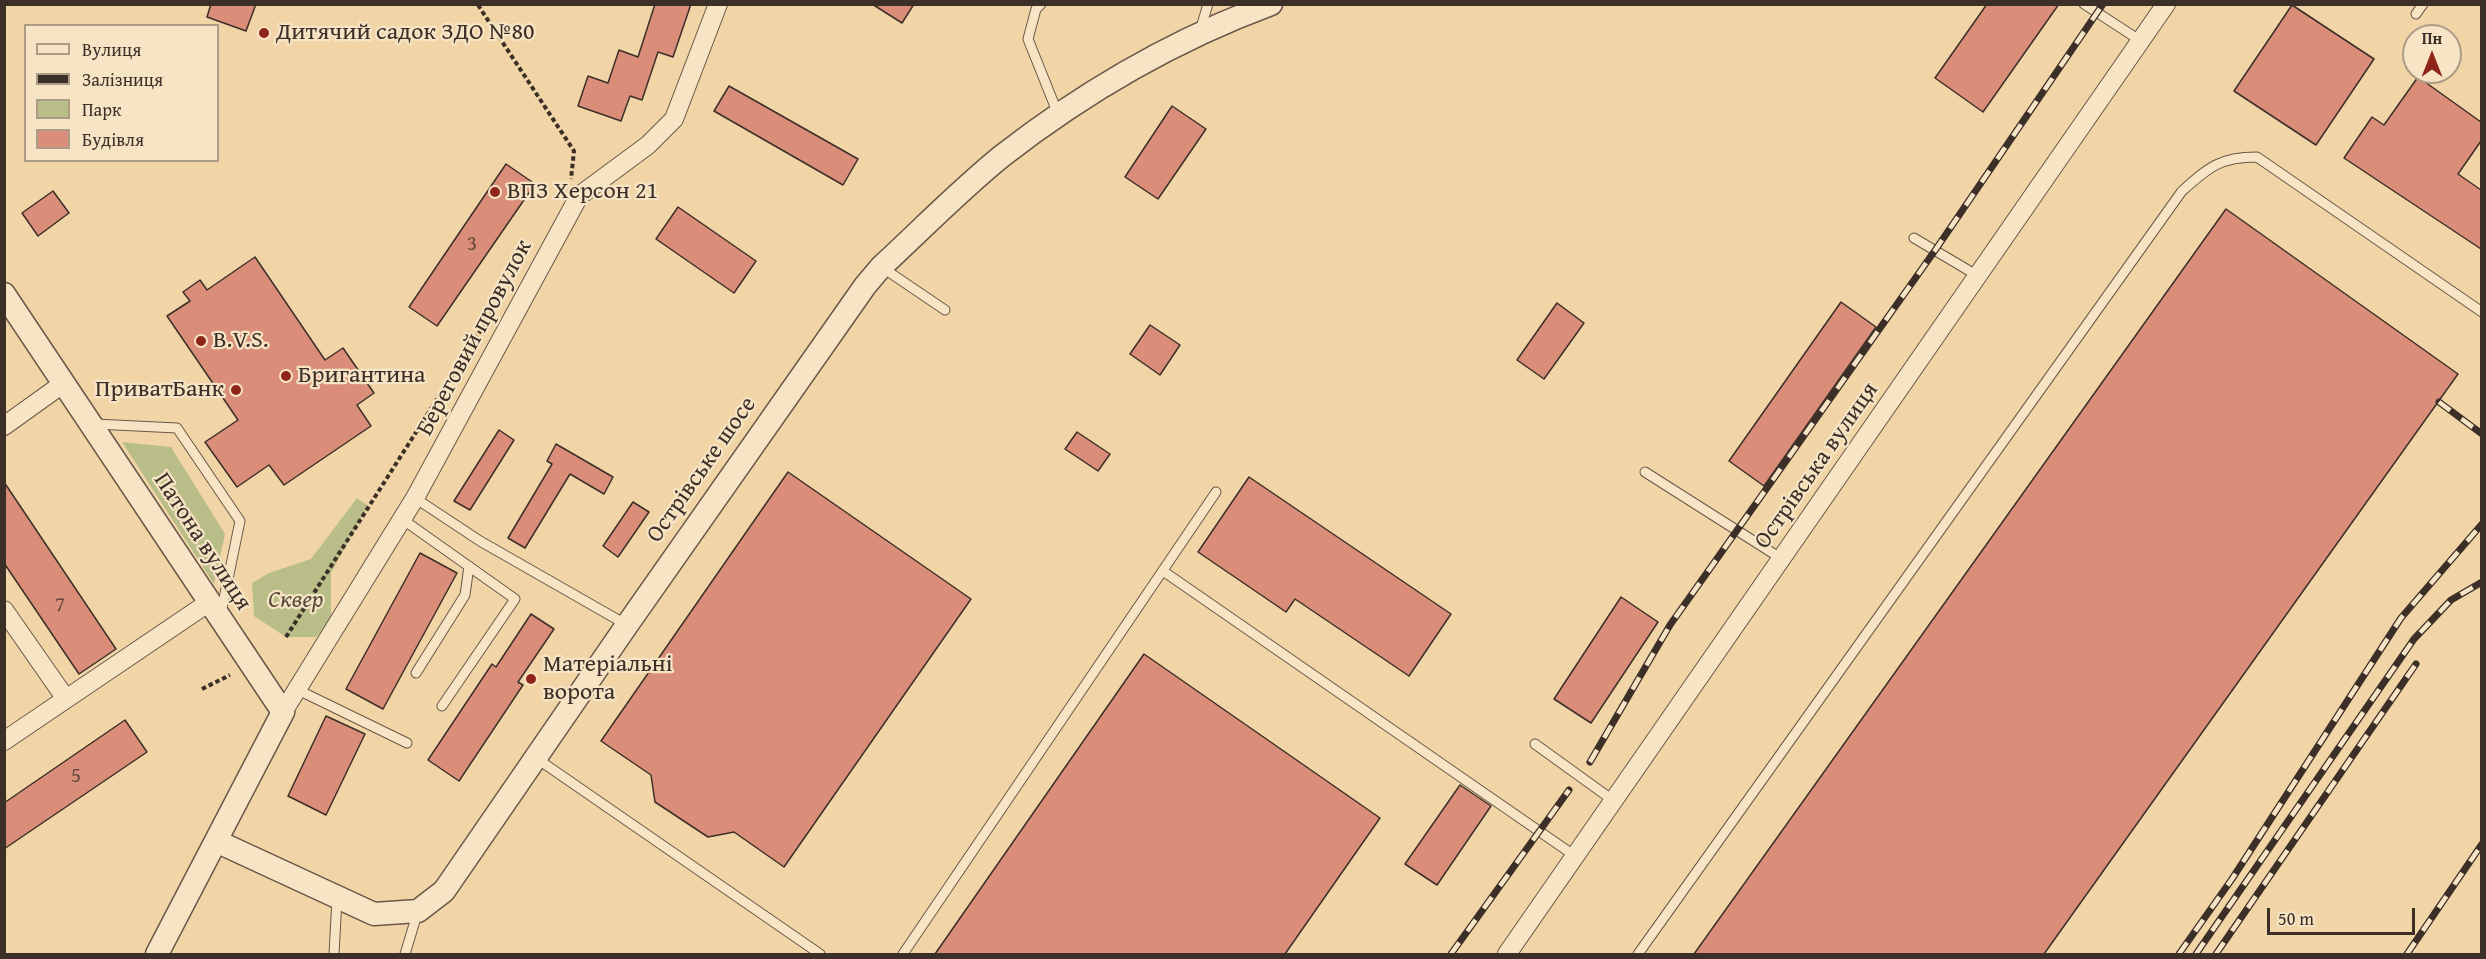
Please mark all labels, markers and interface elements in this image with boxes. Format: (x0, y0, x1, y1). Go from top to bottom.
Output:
place label: Дитячий садок ЗДО №80 (276, 19, 535, 47)
legend (24, 24, 219, 162)
north arrow (2402, 24, 2462, 84)
marker: Дитячий садок ЗДО №80 (257, 26, 271, 40)
text: Пн (2422, 26, 2442, 50)
text: Вулиця (82, 36, 141, 63)
text: Залізниця (82, 66, 163, 93)
text: Парк (82, 96, 121, 123)
text: Будівля (82, 126, 144, 153)
place label: ВПЗ Херсон 21 (507, 178, 658, 206)
marker: ВПЗ Херсон 21 (488, 185, 502, 199)
house number: 3 (467, 232, 477, 258)
street label: Береговий провулок (411, 235, 539, 441)
place label: B.V.S. (213, 327, 268, 355)
marker: B.V.S. (194, 334, 208, 348)
place label: Бригантина (298, 362, 426, 390)
marker: Бригантина (279, 369, 293, 383)
place label: ПриватБанк (95, 376, 224, 404)
street label: Острівська вулиця (1749, 377, 1885, 555)
marker: ПриватБанк (229, 383, 243, 397)
street label: Острівське шосе (641, 391, 763, 549)
street label: Патона вулиця (147, 468, 257, 616)
park label: Сквер (268, 587, 324, 615)
house number: 7 (55, 593, 65, 619)
place label: Матеріальні ворота (543, 651, 672, 707)
marker: Матеріальні ворота (524, 672, 538, 686)
house number: 5 (71, 764, 81, 790)
scale bar (2270, 896, 2418, 934)
text: 50 m (2278, 905, 2314, 932)

